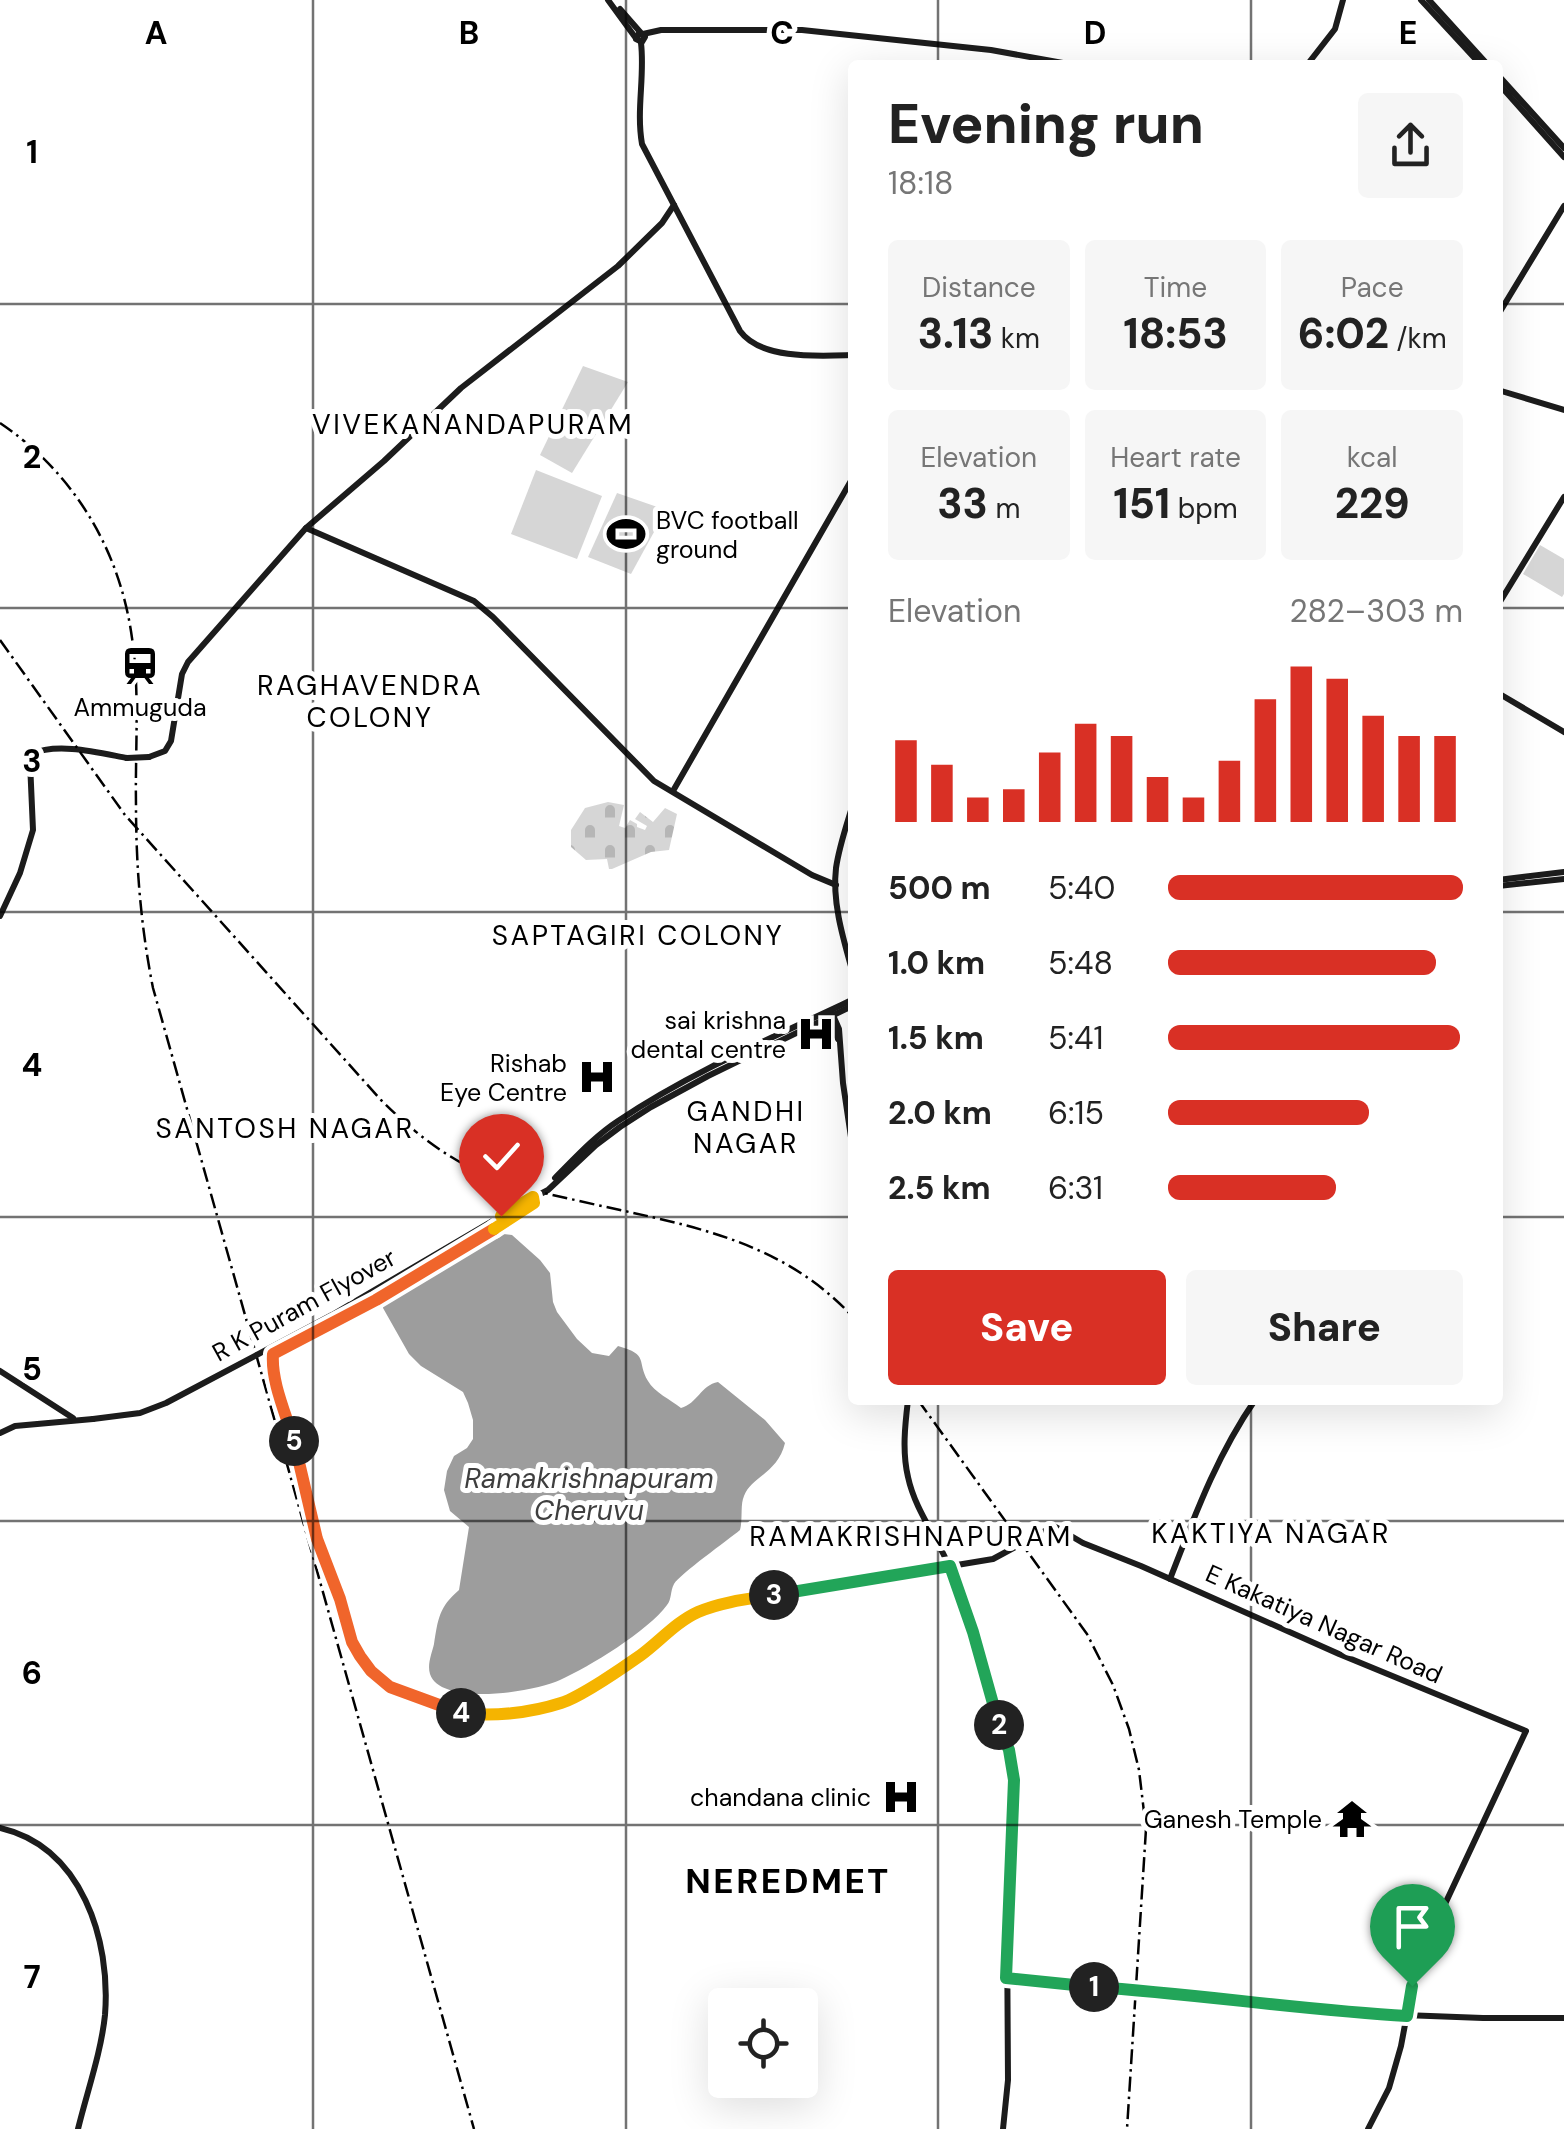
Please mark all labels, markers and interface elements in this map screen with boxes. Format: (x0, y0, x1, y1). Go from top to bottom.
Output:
text: A (145, 12, 167, 54)
text: B (459, 12, 479, 54)
text: C (770, 12, 794, 54)
text: D (1084, 12, 1106, 54)
text: E (1399, 12, 1417, 54)
text: Evening run (888, 88, 1204, 160)
button: share (1358, 93, 1463, 198)
text: 1 (26, 131, 38, 173)
text: 18:18 (888, 162, 953, 204)
text: Distance (922, 269, 1036, 306)
text: Time (1144, 269, 1207, 306)
text: Pace (1341, 269, 1404, 306)
text: 3.13 (918, 306, 993, 361)
text: 18:53 (1123, 306, 1228, 361)
text: 6:02 (1298, 306, 1389, 361)
text: km (993, 320, 1040, 357)
text: /km (1389, 320, 1447, 357)
district label: VIVEKANANDAPURAM (312, 406, 634, 443)
text: 2 (23, 436, 41, 478)
text: Elevation (920, 439, 1037, 476)
text: Heart rate (1110, 439, 1241, 476)
text: kcal (1347, 439, 1397, 476)
text: 33 (937, 476, 988, 531)
text: 151 (1113, 476, 1170, 531)
text: 229 (1335, 476, 1410, 531)
text: m (988, 490, 1020, 527)
text: bpm (1170, 490, 1238, 527)
place label: BVC football ground (656, 504, 799, 566)
sports icon: BVC football ground (605, 513, 647, 555)
text: Elevation (888, 590, 1021, 632)
text: 282–303 m (1290, 590, 1463, 632)
station icon: Ammuguda (119, 645, 161, 687)
district label: RAGHAVENDRA COLONY (257, 667, 483, 736)
place label: Ammuguda (73, 691, 207, 724)
text: 3 (22, 740, 42, 782)
text: 500 m (888, 867, 991, 909)
text: 5:40 (1048, 867, 1115, 909)
district label: SAPTAGIRI COLONY (492, 917, 784, 954)
text: 1.0 km (888, 942, 985, 984)
text: 5:48 (1048, 942, 1113, 984)
place label: sai krishna dental centre (631, 1004, 786, 1066)
hospital icon: sai krishna dental centre (795, 1013, 837, 1055)
text: 1.5 km (888, 1017, 984, 1059)
text: 5:41 (1048, 1017, 1103, 1059)
text: 4 (22, 1044, 42, 1086)
place label: Rishab Eye Centre (440, 1047, 567, 1109)
hospital icon: Rishab Eye Centre (576, 1056, 618, 1098)
text: 2.0 km (888, 1092, 992, 1134)
text: 6:15 (1048, 1092, 1104, 1134)
district label: GANDHI NAGAR (686, 1093, 806, 1162)
district label: SANTOSH NAGAR (155, 1110, 415, 1147)
pin (459, 1114, 544, 1217)
icon: check (474, 1129, 529, 1184)
text: 2.5 km (888, 1167, 991, 1209)
text: 6:31 (1048, 1167, 1103, 1209)
street label: R K Puram Flyover (206, 1241, 402, 1369)
button: Save (888, 1270, 1166, 1385)
button: Share (1186, 1270, 1463, 1385)
text: 5 (22, 1348, 42, 1390)
pin: 5 (269, 1416, 319, 1466)
text: 5 (285, 1422, 303, 1459)
water label: Ramakrishnapuram Cheruvu (464, 1460, 714, 1529)
district label: KAKTIYA NAGAR (1151, 1515, 1391, 1552)
district label: RAMAKRISHNAPURAM (749, 1518, 1073, 1555)
street label: E Kakatiya Nagar Road (1200, 1557, 1448, 1691)
pin: 3 (749, 1570, 799, 1620)
text: 3 (766, 1576, 782, 1613)
text: 6 (22, 1652, 42, 1694)
pin: 4 (436, 1688, 486, 1738)
text: 4 (452, 1694, 470, 1731)
pin: 2 (974, 1700, 1024, 1750)
text: 2 (991, 1706, 1007, 1743)
hospital icon: chandana clinic (880, 1776, 922, 1818)
place label: chandana clinic (690, 1781, 871, 1814)
temple icon: Ganesh Temple (1331, 1798, 1373, 1840)
place label: Ganesh Temple (1144, 1803, 1322, 1836)
district label: NEREDMET (685, 1858, 891, 1904)
pin (1370, 1884, 1455, 1987)
icon: arrive (1385, 1899, 1440, 1954)
text: 7 (23, 1956, 41, 1998)
pin: 1 (1069, 1962, 1119, 2012)
text: 1 (1089, 1968, 1099, 2005)
map controls (708, 1988, 818, 2098)
button: locate (708, 1988, 818, 2098)

